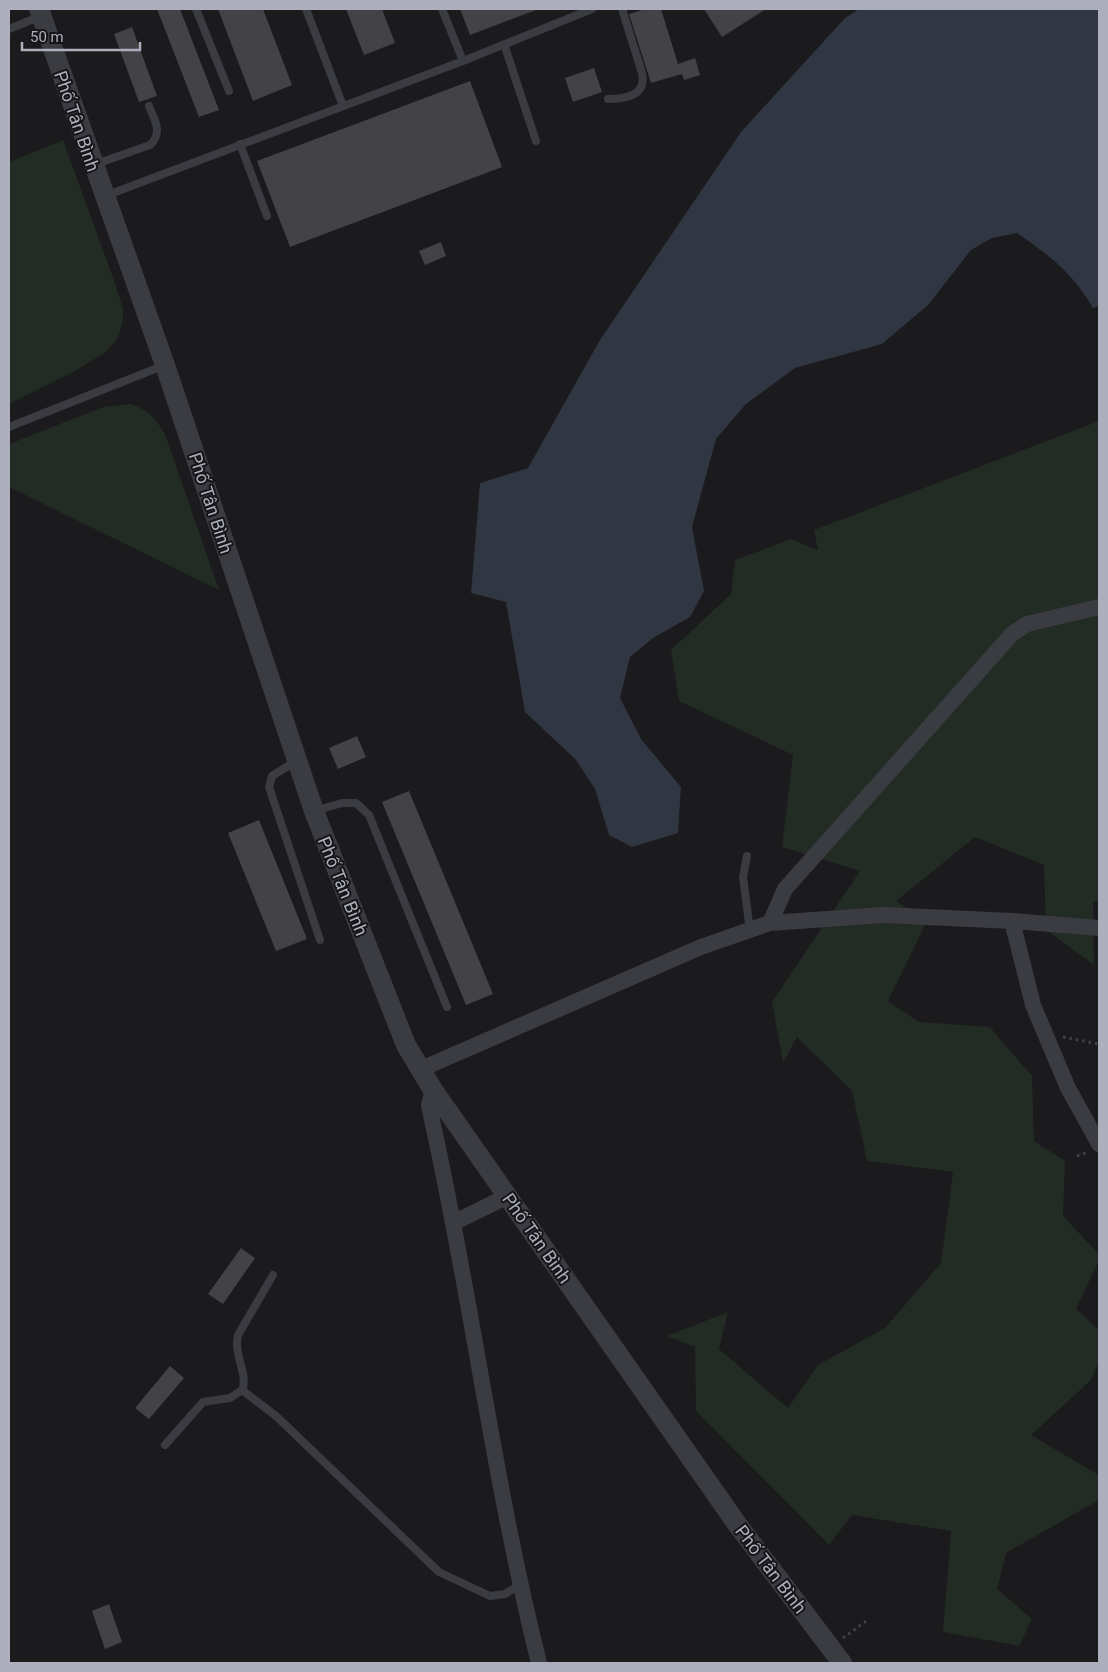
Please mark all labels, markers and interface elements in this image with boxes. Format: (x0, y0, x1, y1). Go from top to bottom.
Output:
scale bar (22, 20, 140, 52)
text: 50 m (30, 28, 64, 46)
street label: Phố Tân Bình (50, 68, 104, 174)
street label: Phố Tân Bình (185, 450, 237, 556)
street label: Phố Tân Bình (314, 833, 372, 939)
street label: Phố Tân Bình (498, 1189, 576, 1287)
street label: Phố Tân Bình (731, 1521, 811, 1617)

